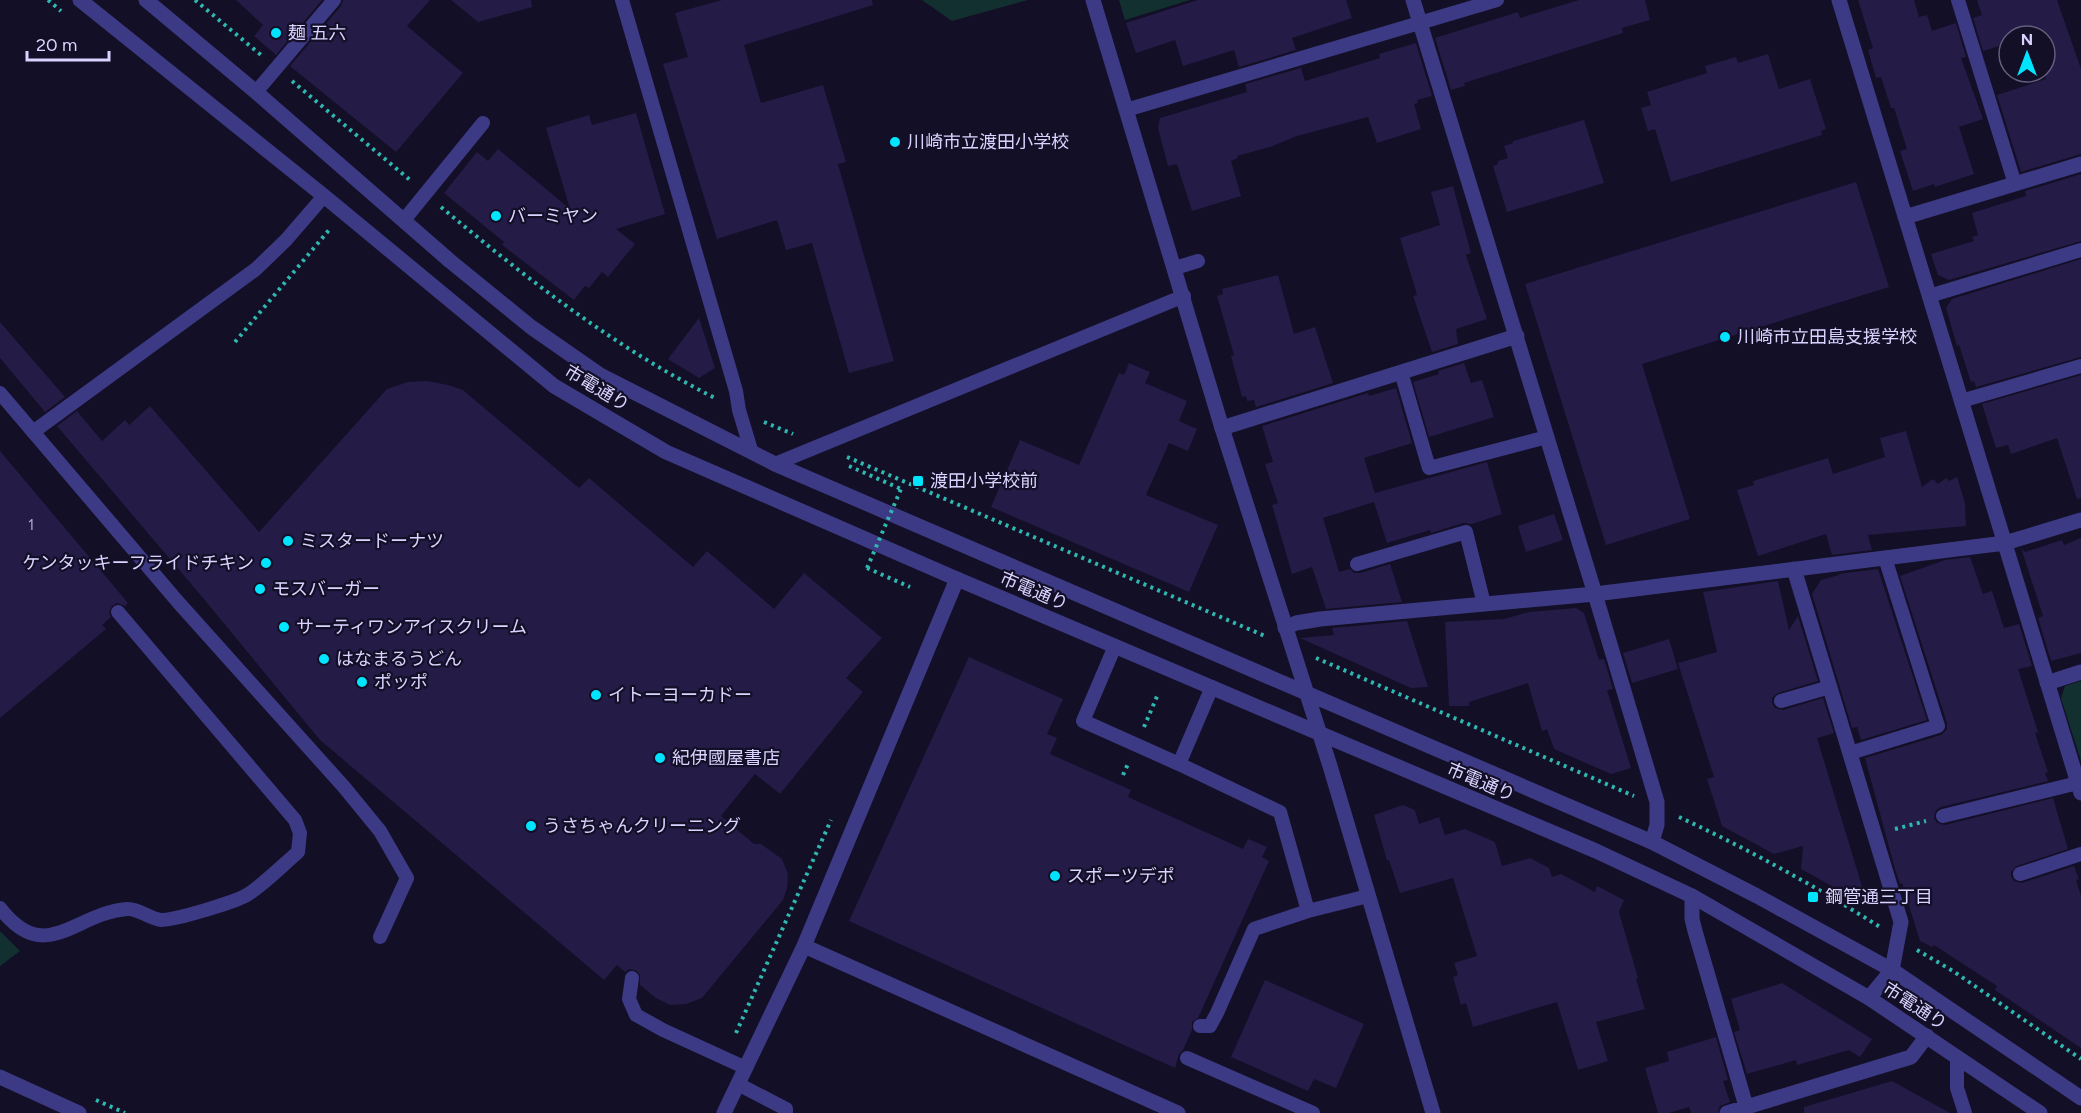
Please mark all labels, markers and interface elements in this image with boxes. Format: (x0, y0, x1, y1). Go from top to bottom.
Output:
place label: 麺 五六 (288, 22, 346, 44)
scale bar (27, 24, 110, 62)
north arrow (1997, 24, 2057, 84)
marker: 麺 五六 (269, 26, 283, 40)
text: N (2021, 30, 2033, 49)
text: 20 m (36, 34, 77, 56)
place label: 川崎市立渡田小学校 (907, 131, 1069, 153)
marker: 川崎市立渡田小学校 (888, 135, 902, 149)
place label: バーミヤン (508, 205, 598, 227)
marker: バーミヤン (489, 209, 503, 223)
place label: 川崎市立田島支援学校 (1737, 326, 1917, 348)
marker: 川崎市立田島支援学校 (1718, 330, 1732, 344)
street label: 市電通り (560, 360, 634, 416)
place label: 渡田小学校前 (930, 470, 1038, 492)
marker: 渡田小学校前 (911, 474, 925, 488)
house number: 1 (28, 516, 34, 534)
place label: ミスタードーナツ (300, 530, 444, 552)
marker: ミスタードーナツ (281, 534, 295, 548)
place label: ケンタッキーフライドチキン (22, 552, 254, 574)
marker: ケンタッキーフライドチキン (259, 556, 273, 570)
street label: 市電通り (997, 567, 1071, 615)
place label: モスバーガー (272, 578, 380, 600)
marker: モスバーガー (253, 582, 267, 596)
place label: サーティワンアイスクリーム (296, 616, 527, 638)
marker: サーティワンアイスクリーム (277, 620, 291, 634)
place label: はなまるうどん (336, 648, 462, 670)
marker: はなまるうどん (317, 652, 331, 666)
place label: ポッポ (374, 671, 428, 693)
marker: ポッポ (355, 675, 369, 689)
place label: イトーヨーカドー (608, 684, 752, 706)
marker: イトーヨーカドー (589, 688, 603, 702)
place label: 紀伊國屋書店 (672, 747, 780, 769)
marker: 紀伊國屋書店 (653, 751, 667, 765)
street label: 市電通り (1444, 758, 1518, 806)
place label: うさちゃんクリーニング (543, 815, 741, 837)
marker: うさちゃんクリーニング (524, 819, 538, 833)
place label: スポーツデポ (1067, 865, 1175, 887)
marker: スポーツデポ (1048, 869, 1062, 883)
place label: 鋼管通三丁目 (1825, 886, 1933, 908)
marker: 鋼管通三丁目 (1806, 890, 1820, 904)
street label: 市電通り (1879, 977, 1951, 1035)

